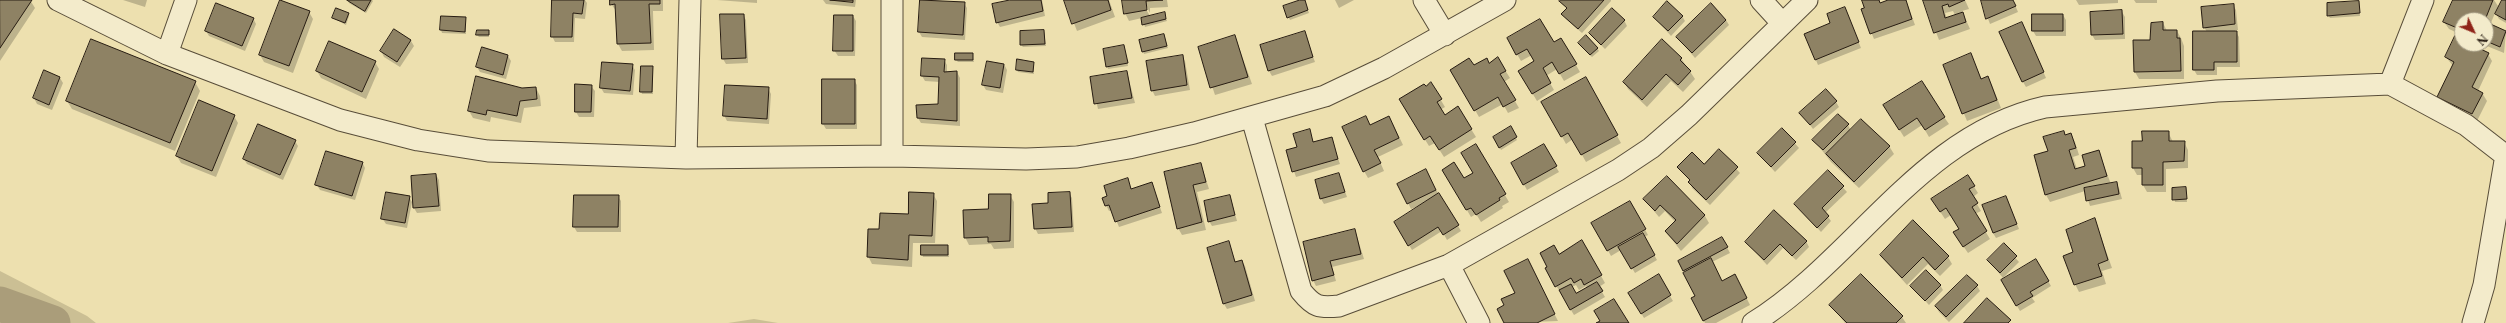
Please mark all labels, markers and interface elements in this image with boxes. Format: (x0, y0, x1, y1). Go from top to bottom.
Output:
north arrow (2454, 12, 2494, 52)
text: N (2474, 31, 2490, 48)

